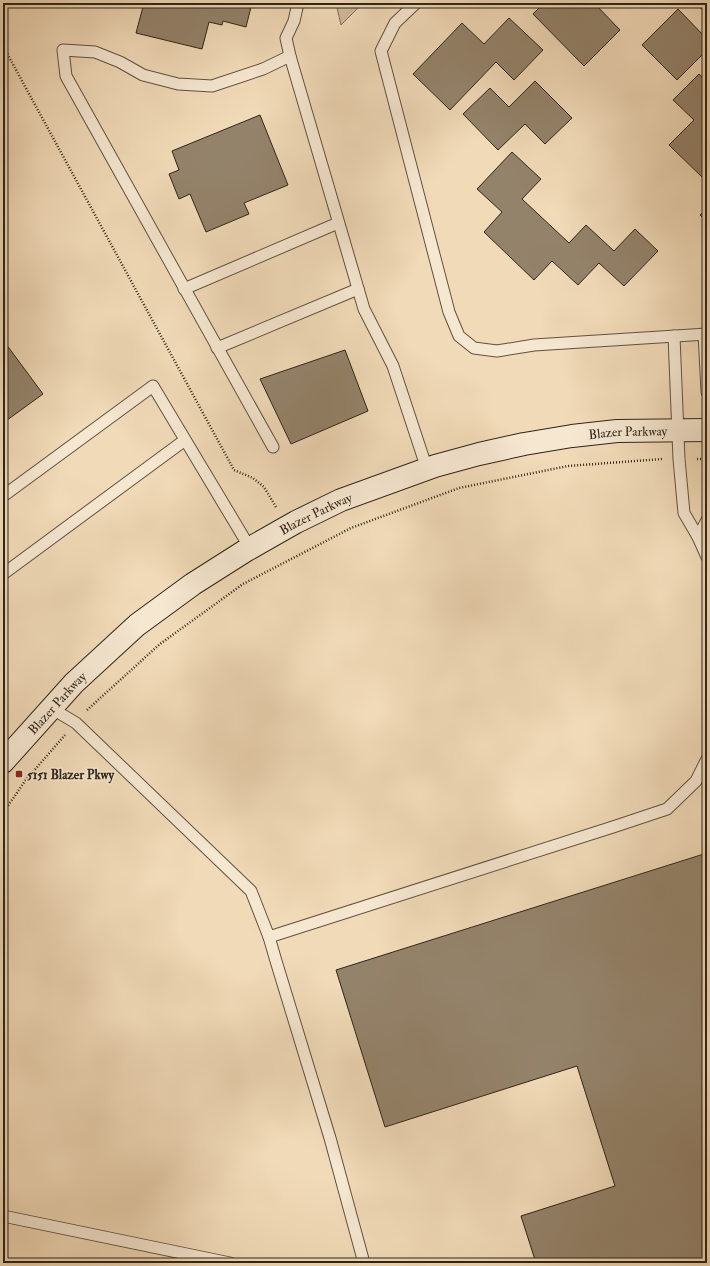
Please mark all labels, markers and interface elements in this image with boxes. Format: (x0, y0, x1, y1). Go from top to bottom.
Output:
street label: Blazer Parkway (588, 423, 668, 443)
street label: Blazer Parkway (277, 490, 355, 539)
street label: Blazer Parkway (25, 669, 91, 738)
place label: 5151 Blazer Pkwy (27, 767, 116, 784)
marker: 5151 Blazer Pkwy (14, 769, 24, 779)

